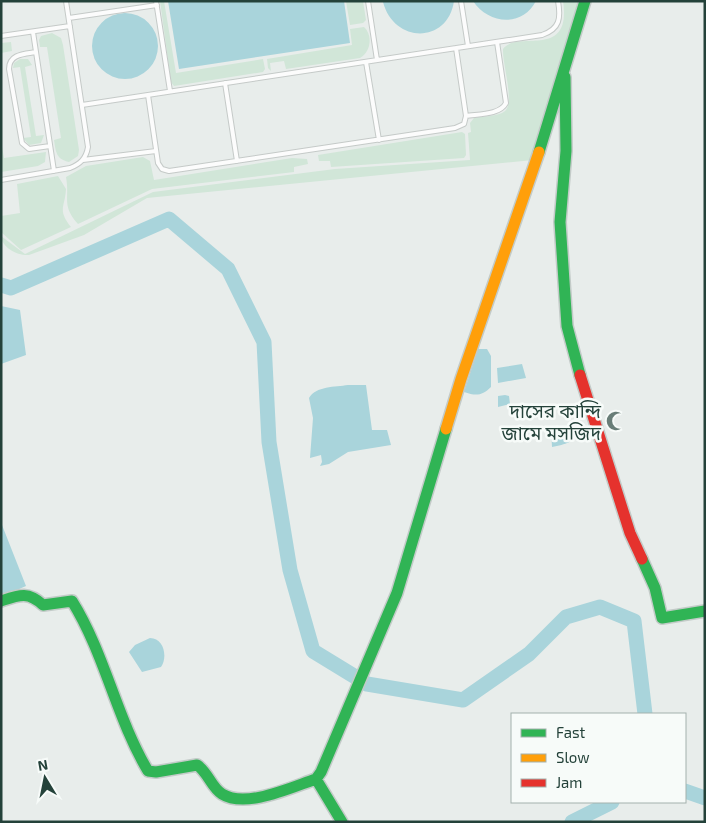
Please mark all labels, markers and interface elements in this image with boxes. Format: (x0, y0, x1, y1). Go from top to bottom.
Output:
place label: দাসের কান্দি জামে মসজিদ (500, 399, 601, 444)
mosque icon: দাসের কান্দি জামে মসজিদ (605, 410, 627, 432)
legend (511, 713, 686, 803)
text: Fast (556, 723, 586, 741)
text: Slow (556, 748, 590, 766)
north arrow (20, 753, 70, 803)
text: N (36, 755, 49, 774)
text: Jam (556, 773, 582, 791)

